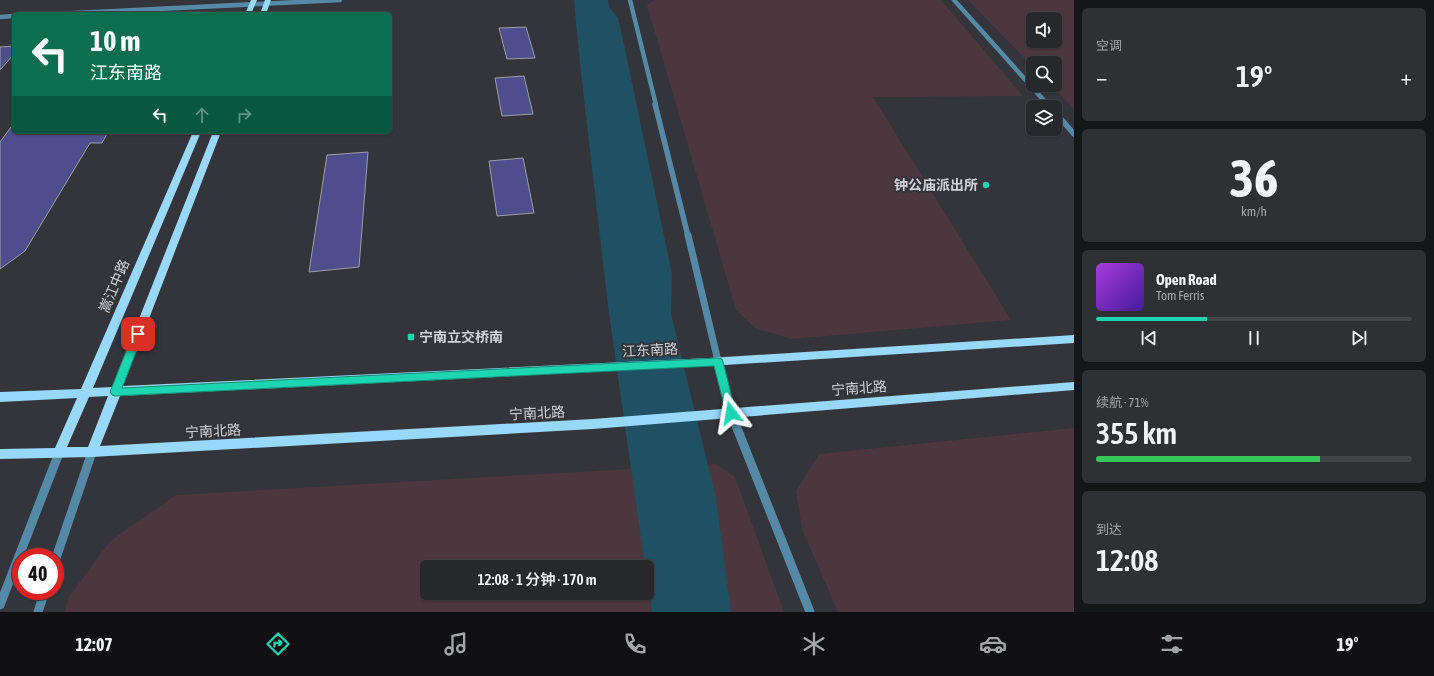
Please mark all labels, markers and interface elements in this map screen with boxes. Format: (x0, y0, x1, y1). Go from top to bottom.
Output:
map controls (1026, 12, 1062, 136)
button: sound (1026, 12, 1062, 48)
text: 10 m (90, 25, 140, 57)
icon: left (24, 28, 76, 80)
text: 空调 (1096, 38, 1122, 53)
button: search (1026, 56, 1062, 92)
text: 19° (1236, 59, 1272, 93)
text: 江东南路 (90, 62, 162, 83)
text: − (1096, 64, 1107, 90)
text: + (1401, 64, 1412, 90)
button: layers (1026, 100, 1062, 136)
icon: left (149, 104, 171, 126)
icon: ahead (191, 104, 213, 126)
icon: right (233, 104, 255, 126)
text: 36 (1230, 148, 1278, 208)
place label: 钟公庙派出所 (894, 177, 978, 193)
marker: 钟公庙派出所 (981, 180, 991, 190)
text: km/h (1241, 204, 1267, 219)
street label: 嵩江中路 (96, 257, 132, 315)
text: Open Road (1156, 271, 1217, 288)
text: Tom Ferris (1156, 288, 1204, 303)
pin (121, 317, 155, 351)
icon: arrive (127, 323, 149, 345)
icon: previous (1138, 327, 1160, 349)
icon: pause (1243, 327, 1265, 349)
icon: next (1348, 327, 1370, 349)
place label: 宁南立交桥南 (419, 329, 503, 345)
marker: 宁南立交桥南 (406, 332, 416, 342)
street label: 江东南路 (622, 341, 678, 359)
street label: 宁南北路 (831, 378, 887, 398)
position arrow (710, 392, 752, 434)
text: 续航 · 71% (1096, 395, 1149, 410)
street label: 宁南北路 (509, 404, 565, 422)
text: 355 km (1096, 416, 1177, 450)
street label: 宁南北路 (185, 422, 241, 440)
text: 到达 (1096, 522, 1122, 537)
text: 12:08 (1096, 543, 1158, 577)
speed limit sign: 40 (12, 548, 64, 600)
text: 12:08 · 1 分钟 · 170 m (478, 571, 596, 588)
icon: directions (264, 630, 292, 658)
icon: music (442, 630, 470, 658)
icon: phone (621, 630, 649, 658)
icon: climate (800, 630, 828, 658)
icon: car (979, 630, 1007, 658)
icon: filters (1158, 630, 1186, 658)
text: 12:07 (75, 634, 113, 655)
text: 19° (1337, 634, 1359, 655)

